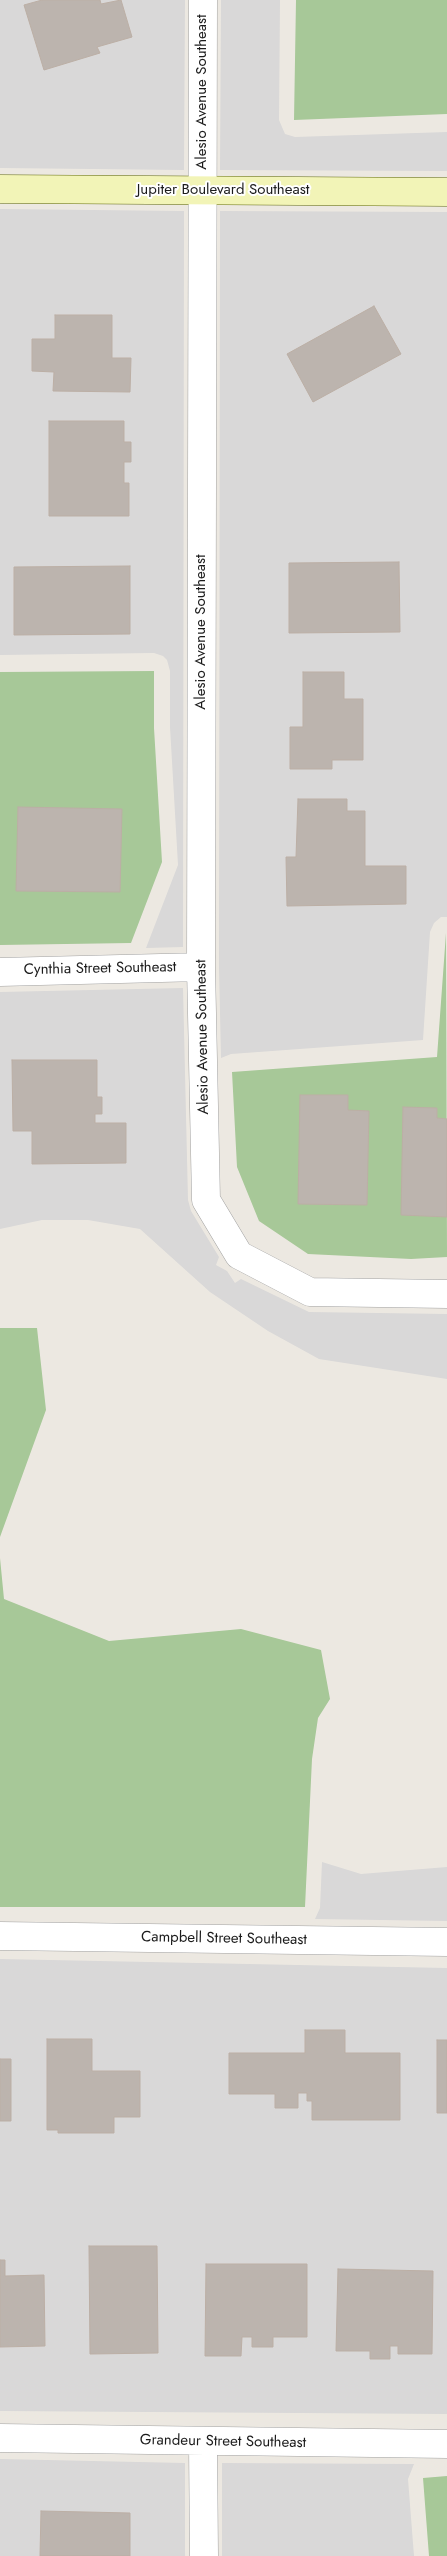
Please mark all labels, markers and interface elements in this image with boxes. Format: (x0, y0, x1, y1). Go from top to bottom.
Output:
street label: Alesio Avenue Southeast (193, 14, 211, 170)
street label: Jupiter Boulevard Southeast (137, 181, 309, 199)
street label: Alesio Avenue Southeast (192, 554, 210, 710)
street label: Cynthia Street Southeast (24, 959, 176, 979)
street label: Alesio Avenue Southeast (193, 959, 213, 1115)
street label: Campbell Street Southeast (141, 1929, 307, 1949)
street label: Grandeur Street Southeast (140, 2432, 306, 2452)

